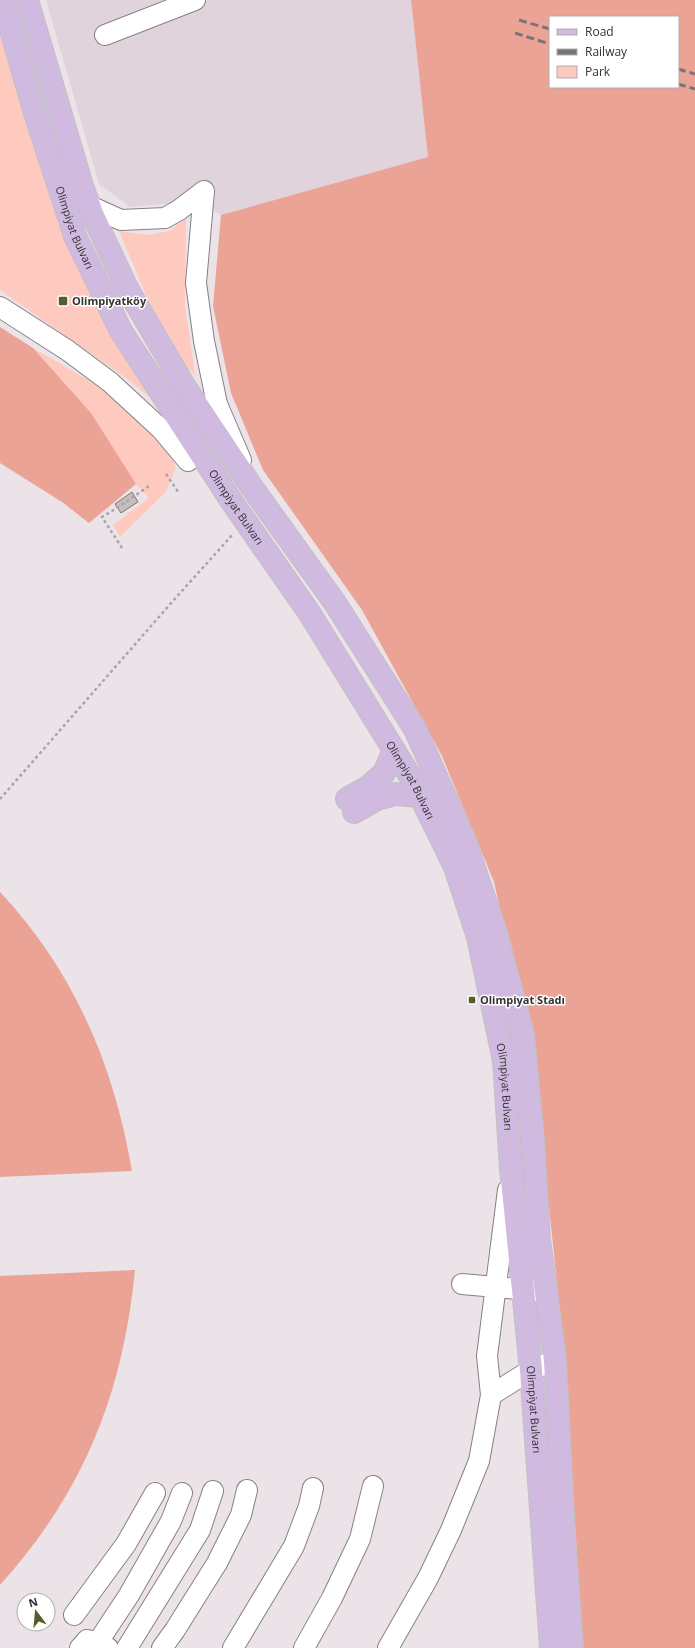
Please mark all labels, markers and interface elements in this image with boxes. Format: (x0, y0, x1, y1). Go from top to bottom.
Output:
legend (549, 16, 679, 88)
text: Road (585, 23, 614, 40)
text: Railway (585, 43, 628, 60)
text: Park (585, 63, 611, 80)
street label: Olimpiyat Bulvarı (52, 184, 98, 271)
place label: Olimpiyatköy (72, 293, 147, 308)
marker: Olimpiyatköy (57, 295, 69, 307)
street label: Olimpiyat Bulvarı (206, 466, 267, 547)
street label: Olimpiyat Bulvarı (383, 738, 439, 822)
place label: Olimpiyat Stadı (480, 992, 565, 1007)
marker: Olimpiyat Stadı (467, 995, 477, 1005)
street label: Olimpiyat Bulvarı (493, 1042, 516, 1131)
street label: Olimpiyat Bulvarı (524, 1365, 545, 1454)
north arrow (16, 1592, 56, 1632)
text: N (27, 1593, 39, 1610)

